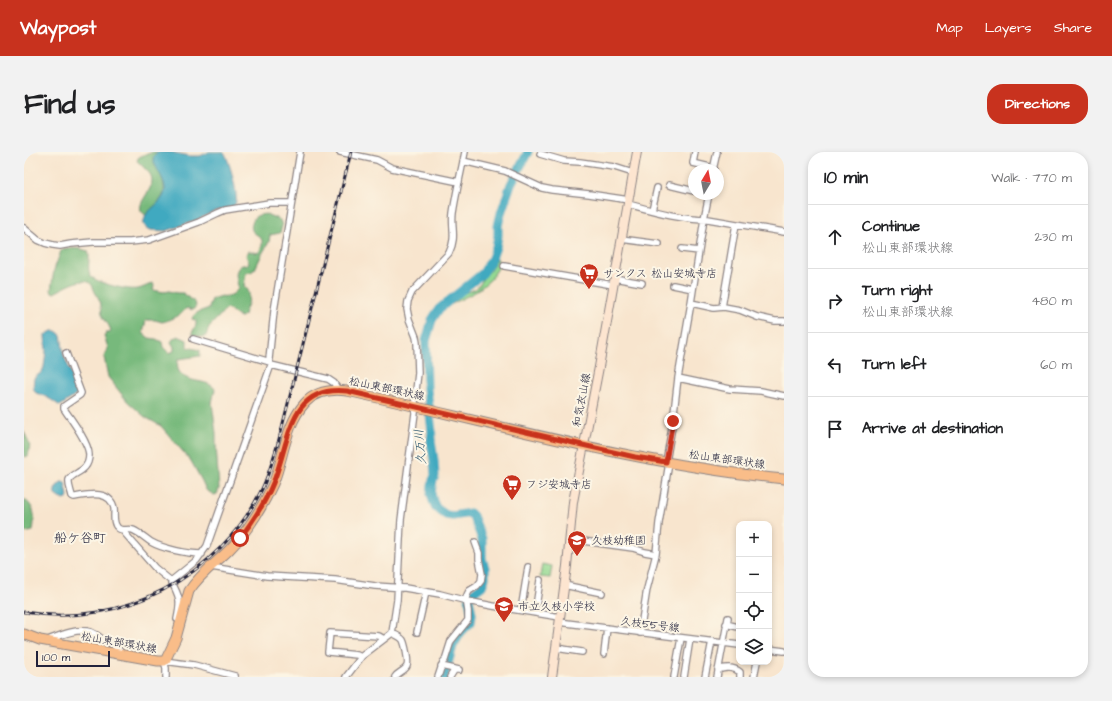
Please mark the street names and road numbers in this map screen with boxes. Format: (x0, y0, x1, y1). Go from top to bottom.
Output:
street label: 和気衣山線 (569, 372, 594, 429)
street label: 松山東部環状線 (348, 373, 426, 404)
street label: 松山東部環状線 (688, 447, 766, 472)
street label: 久枝55号線 (619, 613, 680, 636)
street label: 松山東部環状線 (80, 628, 158, 657)

